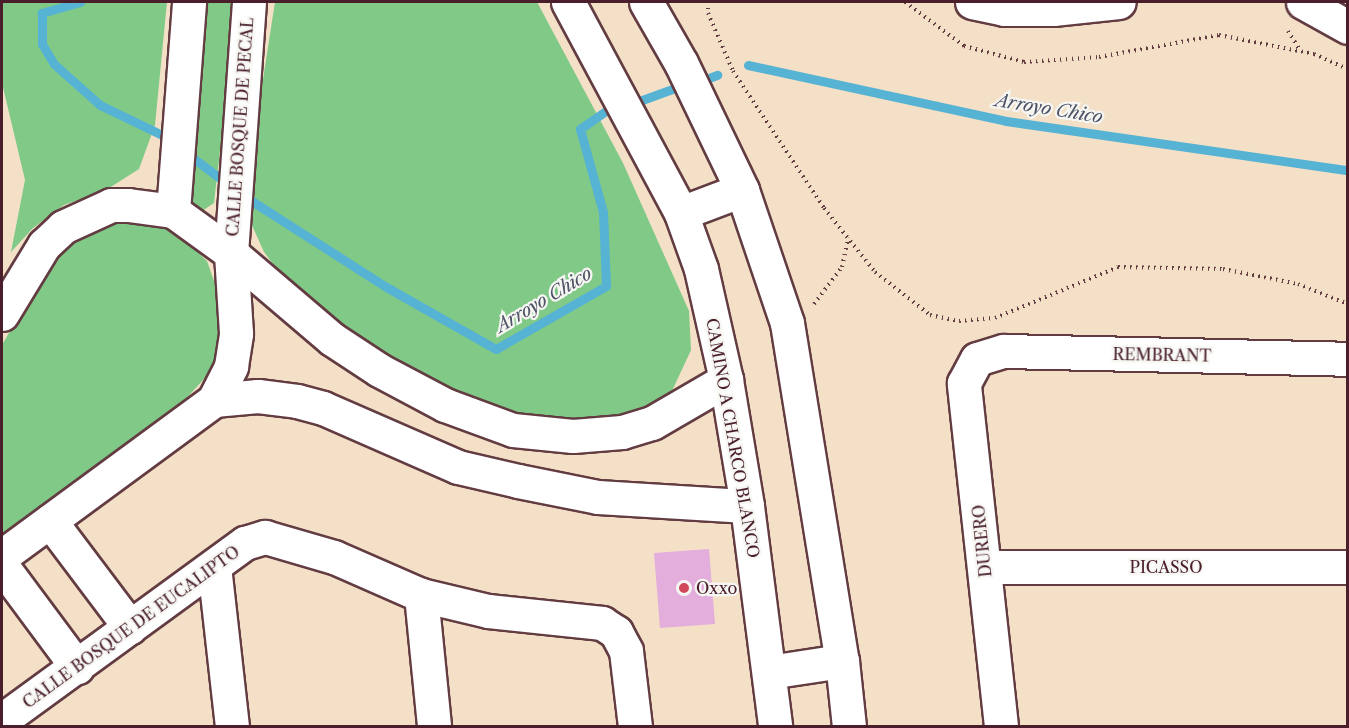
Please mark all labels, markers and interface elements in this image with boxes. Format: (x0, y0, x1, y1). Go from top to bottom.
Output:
street label: CALLE BOSQUE DE PECAL (223, 17, 257, 237)
water label: Arroyo Chico (994, 90, 1104, 128)
water label: Arroyo Chico (492, 263, 596, 337)
street label: CAMINO A CHARCO BLANCO (702, 316, 764, 560)
street label: REMBRANT (1112, 345, 1212, 365)
street label: DURERO (969, 504, 995, 578)
street label: CALLE BOSQUE DE EUCALIPTO (19, 542, 243, 712)
street label: PICASSO (1130, 557, 1202, 577)
place label: Oxxo (696, 578, 737, 598)
marker: Oxxo (677, 581, 691, 595)

